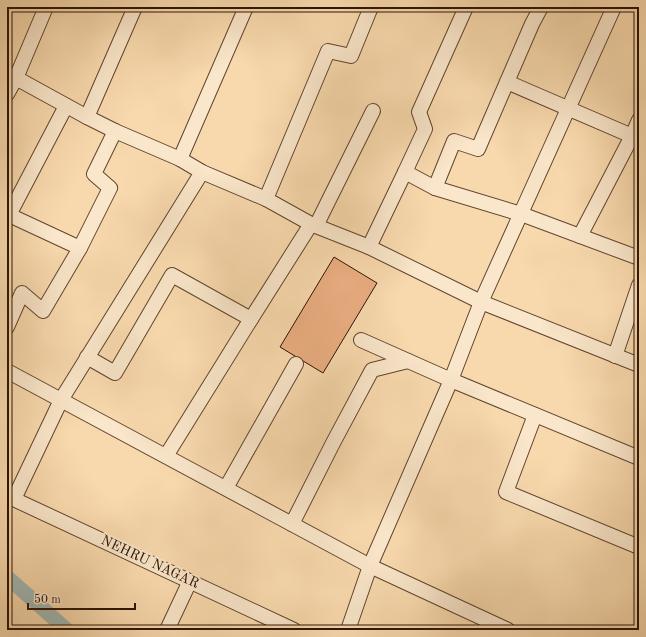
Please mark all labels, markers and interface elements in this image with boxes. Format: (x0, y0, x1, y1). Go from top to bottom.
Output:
street label: NEHRU NAGAR (99, 533, 201, 591)
scale bar (28, 585, 135, 611)
text: 50 m (34, 593, 61, 606)

